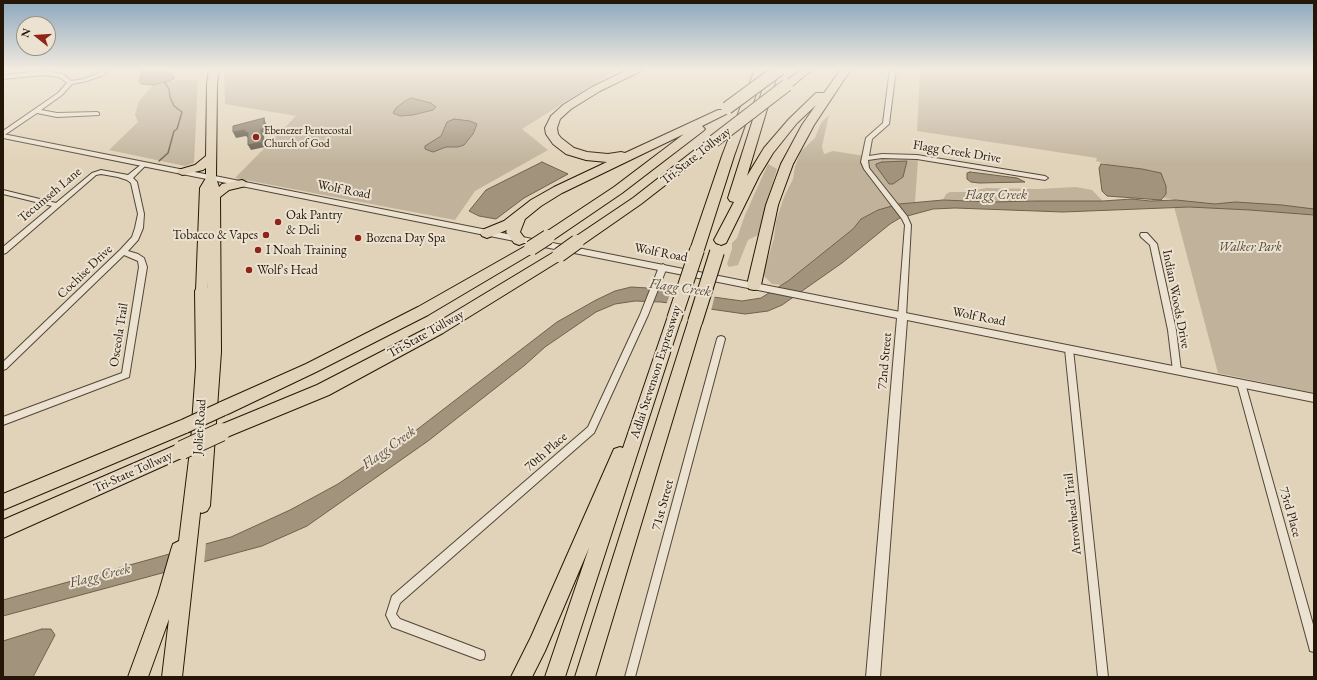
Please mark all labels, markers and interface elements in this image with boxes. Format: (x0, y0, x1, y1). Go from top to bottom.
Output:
north arrow (16, 16, 56, 56)
text: N (17, 26, 33, 39)
place label: Ebenezer Pentecostal Church of God (264, 124, 352, 150)
street label: Tri-State Tollway (658, 124, 734, 188)
marker: Ebenezer Pentecostal Church of God (251, 132, 261, 142)
street label: Flagg Creek Drive (912, 137, 1002, 167)
street label: Tecumseh Lane (15, 164, 85, 226)
street label: Wolf Road (316, 177, 372, 203)
water label: Flagg Creek (965, 187, 1027, 203)
place label: Oak Pantry & Deli (286, 207, 342, 238)
marker: Oak Pantry & Deli (273, 217, 283, 227)
place label: Tobacco & Vapes (172, 227, 258, 243)
marker: Tobacco & Vapes (261, 230, 271, 240)
place label: Bozena Day Spa (366, 230, 445, 246)
marker: Bozena Day Spa (353, 233, 363, 243)
park label: Walker Park (1218, 239, 1282, 255)
street label: Wolf Road (633, 240, 689, 266)
street label: Cochise Drive (54, 242, 116, 302)
place label: I Noah Training (266, 242, 347, 258)
marker: I Noah Training (253, 245, 263, 255)
street label: Indian Woods Drive (1159, 248, 1193, 350)
place label: Wolf's Head (257, 262, 318, 278)
marker: Wolf's Head (244, 265, 254, 275)
water label: Flagg Creek (648, 275, 712, 301)
street label: Osceola Trail (106, 302, 132, 368)
street label: Adlai Stevenson Expressway (627, 303, 685, 441)
street label: Wolf Road (951, 304, 1007, 330)
street label: Tri-State Tollway (385, 307, 467, 361)
street label: 72nd Street (875, 332, 895, 390)
street label: Joliet Road (190, 399, 210, 455)
water label: Flagg Creek (359, 423, 419, 473)
street label: 70th Place (521, 429, 571, 475)
street label: Tri-State Tollway (91, 448, 175, 496)
street label: Arrowhead Trail (1061, 472, 1085, 556)
street label: 71st Street (649, 478, 677, 532)
street label: 73rd Place (1275, 485, 1305, 539)
water label: Flagg Creek (68, 560, 132, 592)

